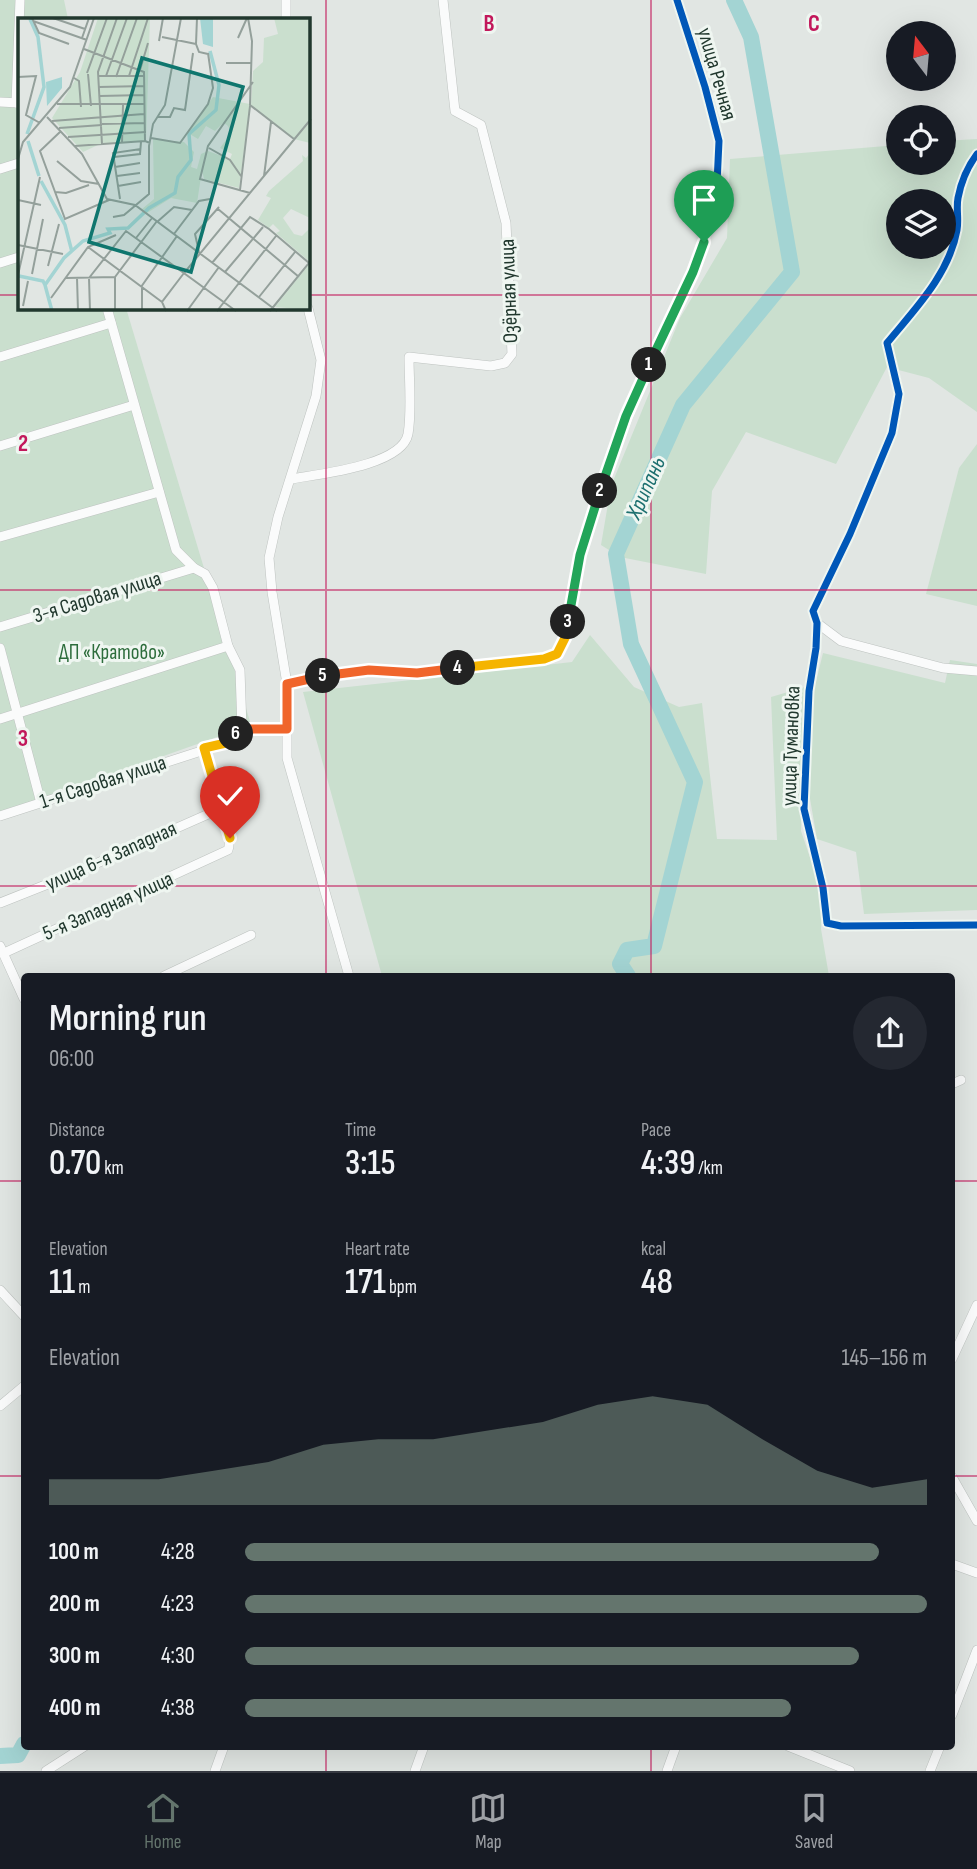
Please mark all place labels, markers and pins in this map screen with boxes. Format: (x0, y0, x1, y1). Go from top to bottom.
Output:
pin (674, 170, 734, 242)
pin: 1 (632, 348, 666, 382)
pin: 2 (582, 474, 618, 508)
pin: 3 (550, 604, 586, 640)
pin: 4 (440, 650, 476, 686)
pin: 5 (306, 658, 340, 694)
pin: 6 (218, 716, 254, 752)
pin (200, 766, 260, 838)

